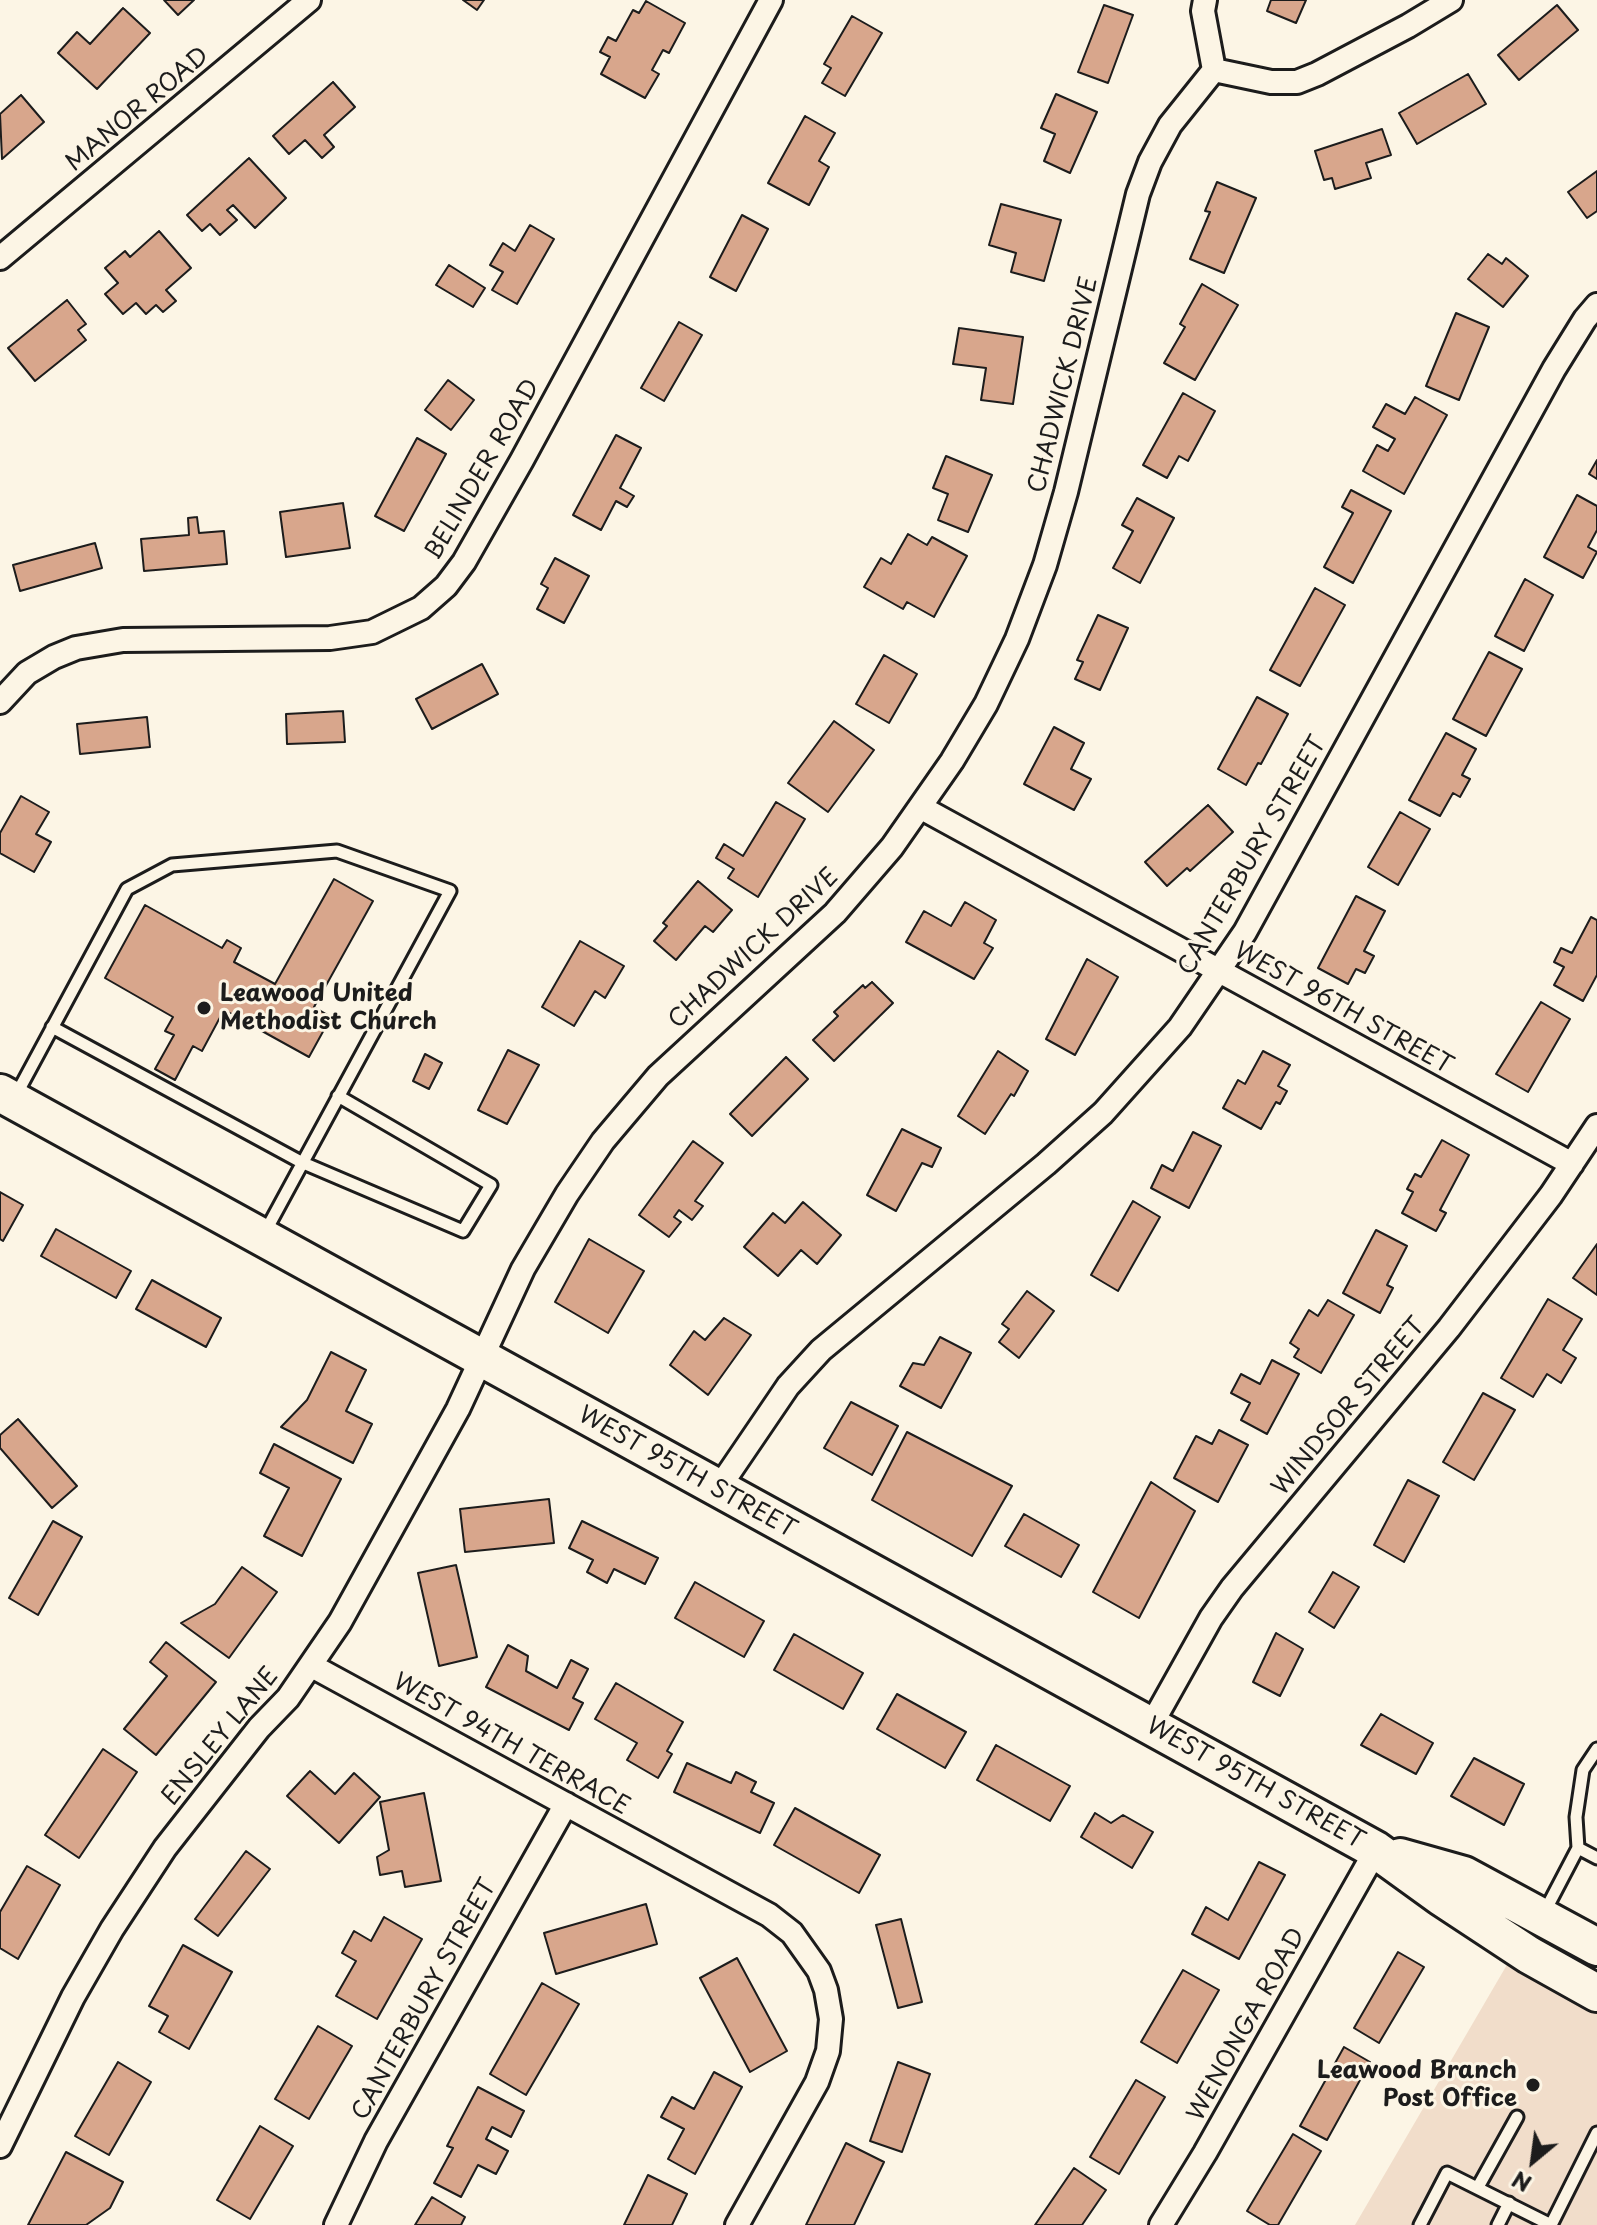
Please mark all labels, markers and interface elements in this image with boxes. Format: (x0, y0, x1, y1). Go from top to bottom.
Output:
street label: MANOR ROAD (61, 42, 215, 178)
street label: CHADWICK DRIVE (1023, 274, 1105, 496)
street label: BELINDER ROAD (420, 374, 546, 566)
street label: CANTERBURY STREET (1173, 731, 1333, 981)
street label: CHADWICK DRIVE (663, 863, 845, 1035)
street label: WEST 96TH STREET (1229, 937, 1457, 1081)
place label: Leawood United Methodist Church (220, 980, 437, 1036)
marker: Leawood United Methodist Church (195, 999, 213, 1017)
street label: WINDSOR STREET (1266, 1312, 1432, 1502)
street label: WEST 95TH STREET (573, 1401, 801, 1545)
street label: ENSLEY LANE (157, 1662, 285, 1812)
street label: WEST 94TH TERRACE (388, 1668, 634, 1822)
street label: WEST 95TH STREET (1141, 1712, 1369, 1856)
street label: CANTERBURY STREET (347, 1875, 503, 2125)
street label: WENONGA ROAD (1182, 1924, 1312, 2126)
place label: Leawood Branch Post Office (1317, 2057, 1517, 2113)
marker: Leawood Branch Post Office (1524, 2076, 1542, 2094)
north arrow (1493, 2121, 1573, 2201)
text: N (1505, 2164, 1537, 2201)

